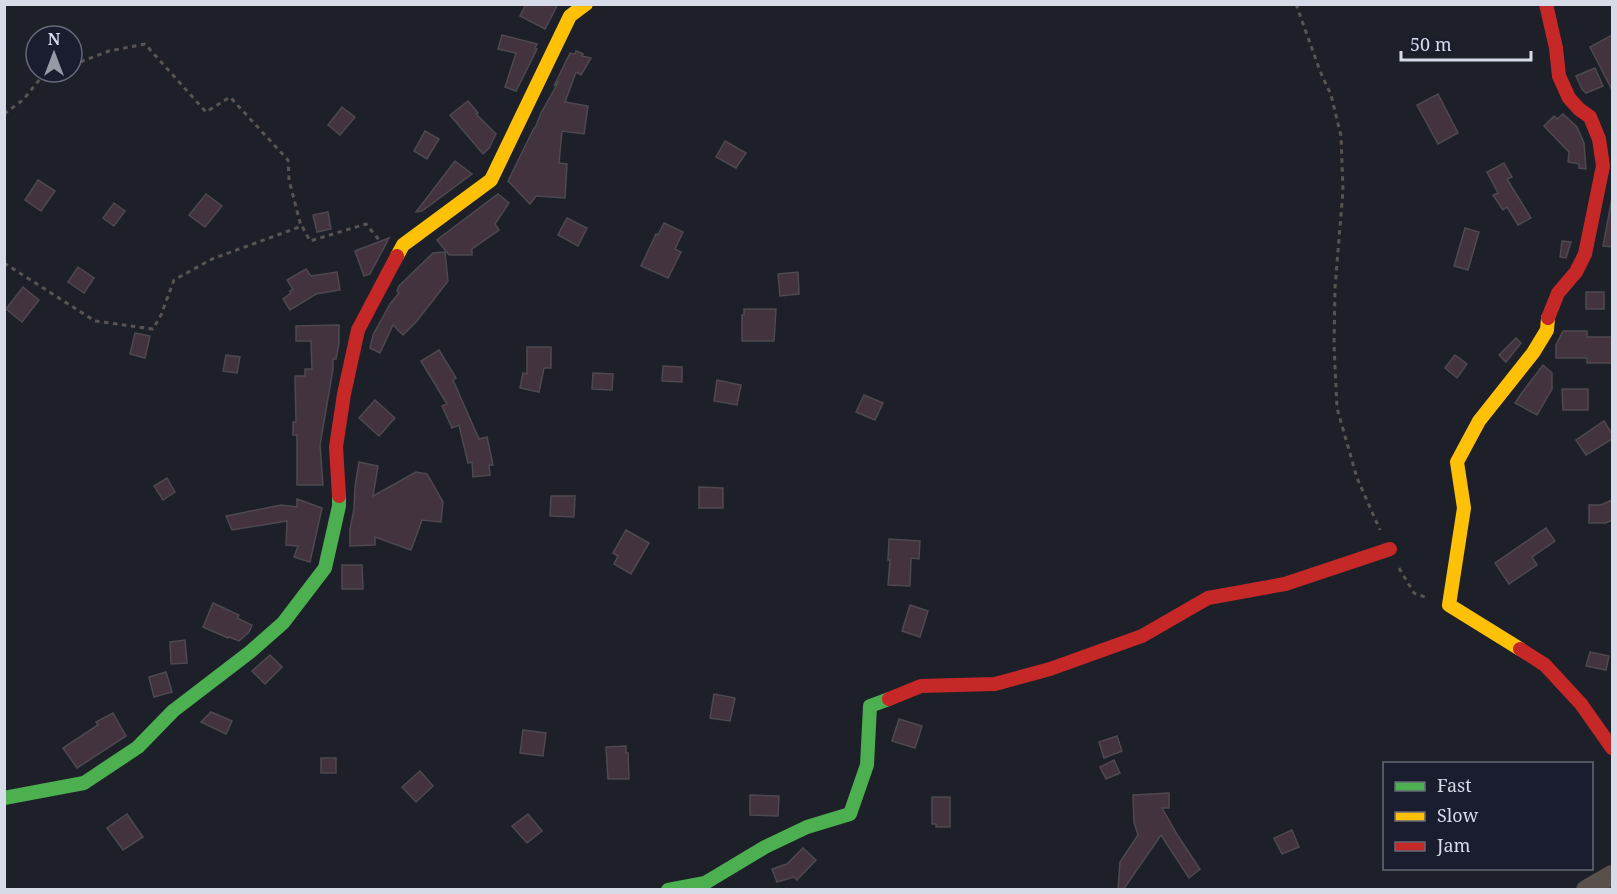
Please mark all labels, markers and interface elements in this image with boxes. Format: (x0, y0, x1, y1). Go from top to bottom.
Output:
north arrow (24, 24, 84, 84)
scale bar (1401, 24, 1532, 62)
text: N (48, 28, 61, 50)
text: 50 m (1410, 32, 1452, 56)
legend (1383, 762, 1593, 870)
text: Fast (1437, 773, 1472, 797)
text: Slow (1437, 803, 1479, 827)
text: Jam (1436, 833, 1471, 857)

